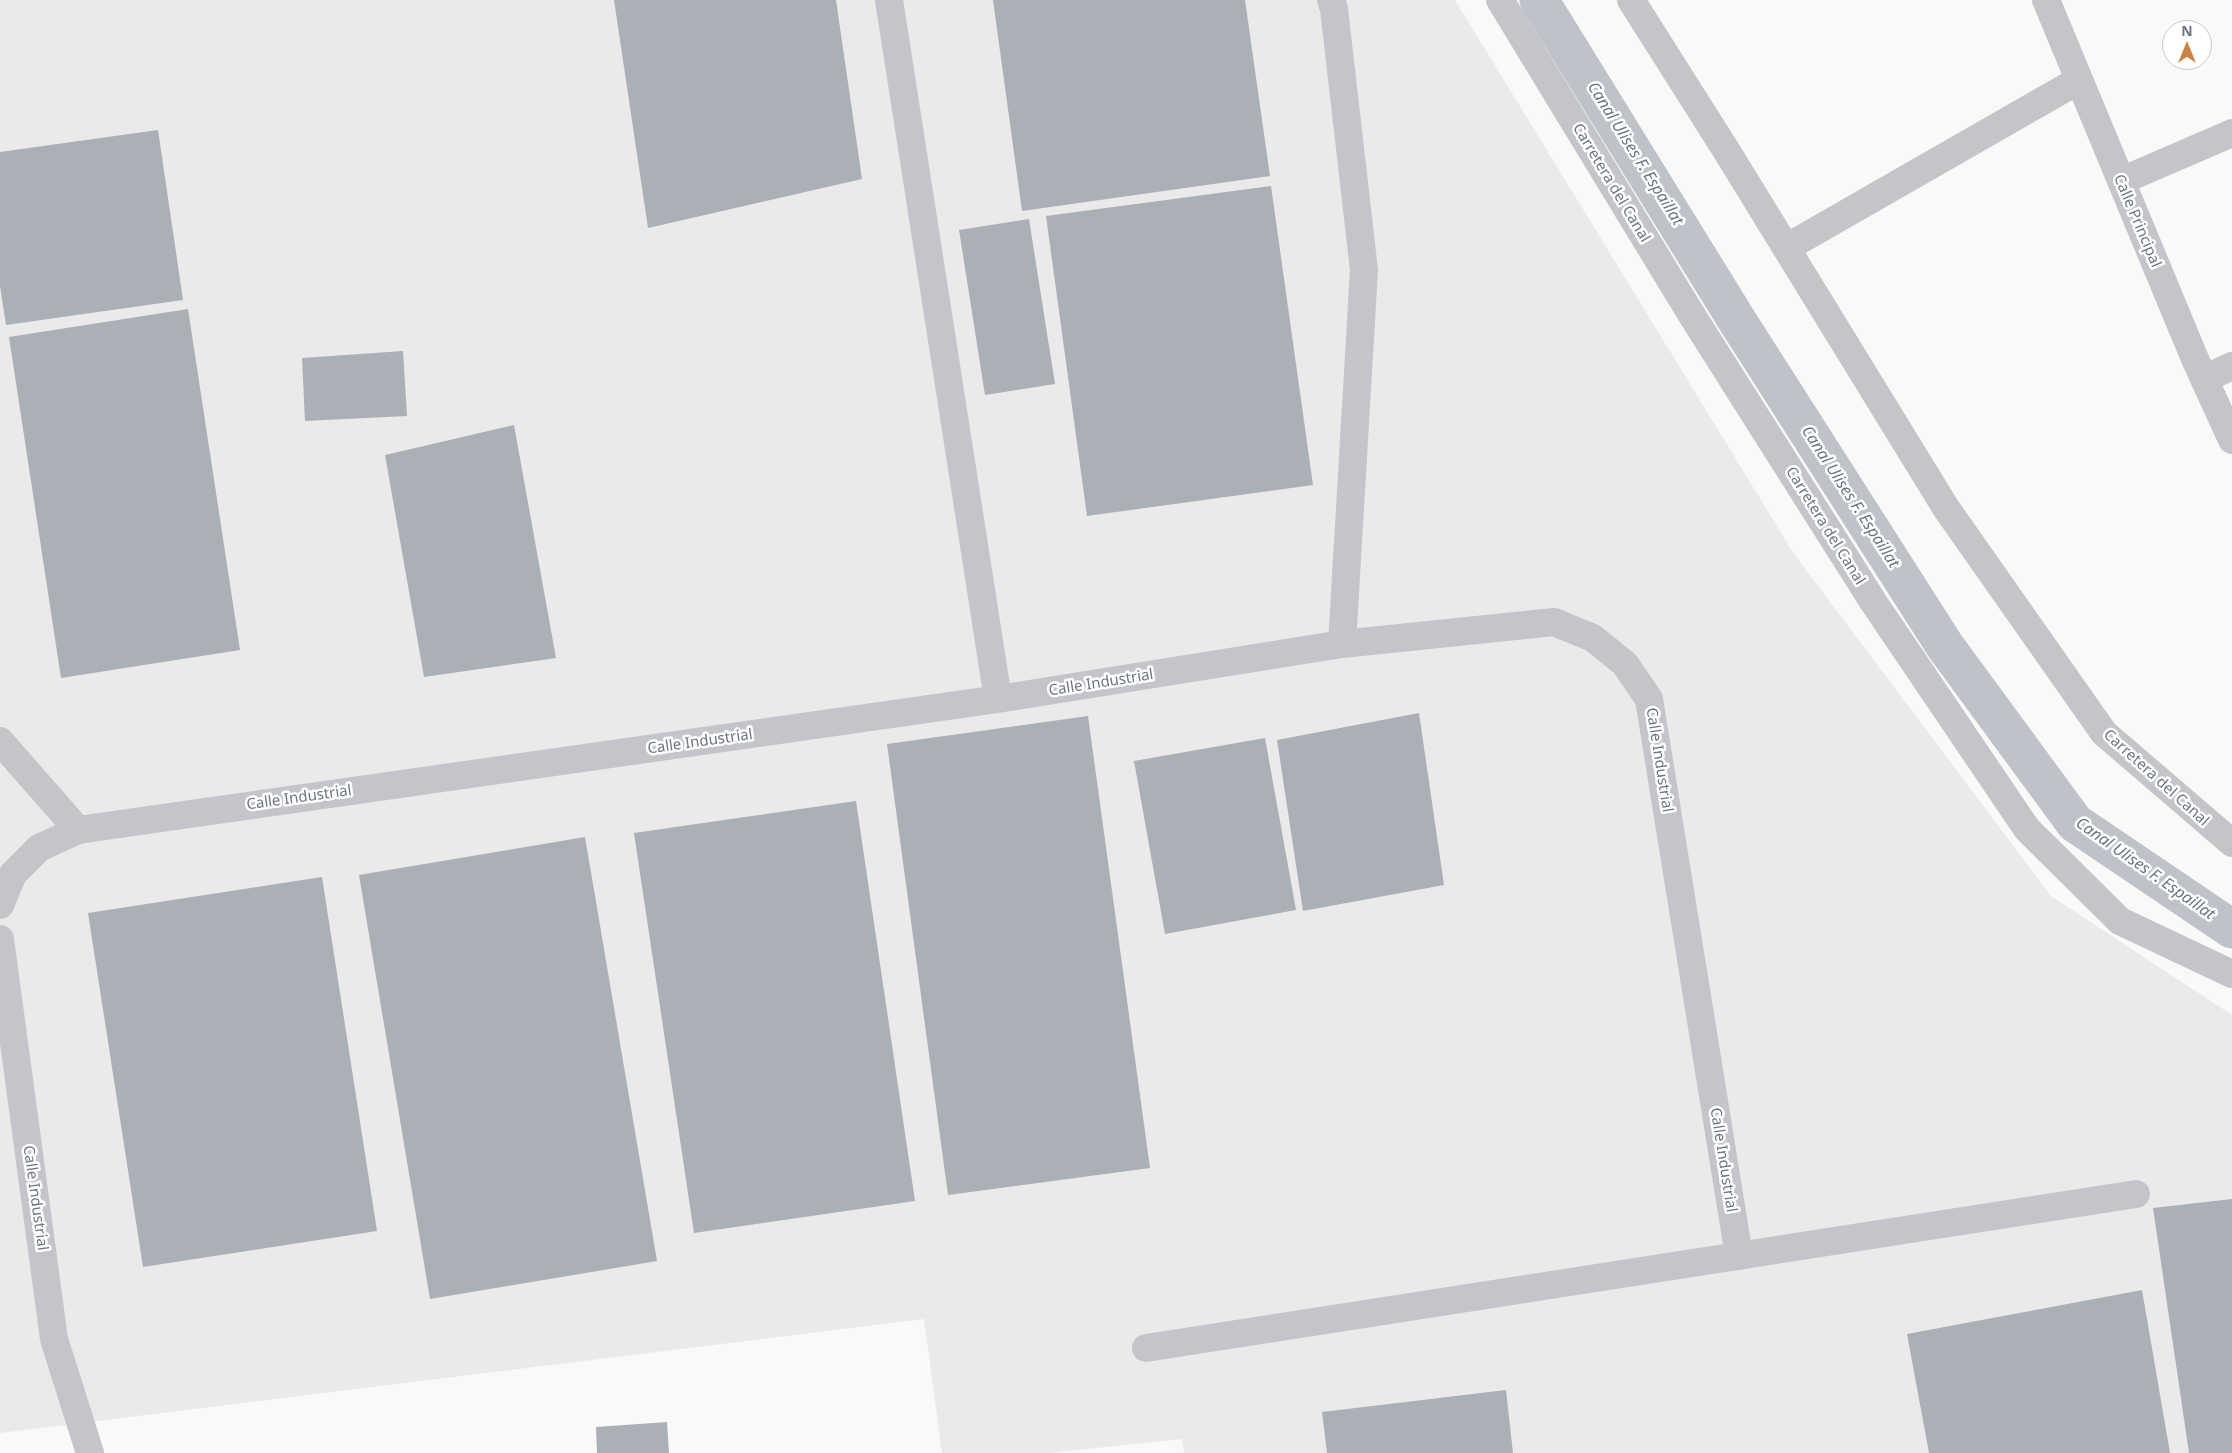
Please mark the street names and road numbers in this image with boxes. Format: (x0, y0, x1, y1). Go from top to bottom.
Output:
street label: Carretera del Canal (1568, 120, 1654, 246)
street label: Calle Principal (2109, 172, 2165, 270)
street label: Carretera del Canal (1781, 464, 1869, 588)
street label: Calle Industrial (1047, 666, 1155, 700)
street label: Calle Industrial (1642, 706, 1676, 814)
street label: Calle Industrial (646, 726, 754, 758)
street label: Carretera del Canal (2100, 726, 2212, 830)
street label: Calle Industrial (245, 782, 353, 814)
street label: Calle Industrial (1706, 1106, 1740, 1214)
street label: Calle Industrial (19, 1144, 51, 1252)

